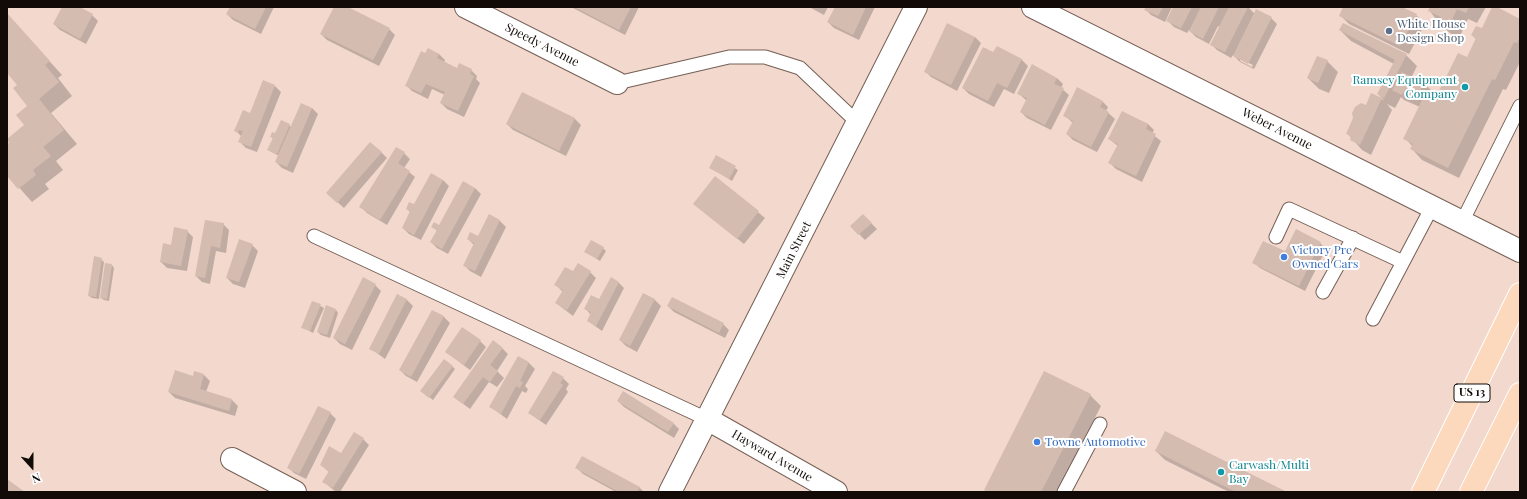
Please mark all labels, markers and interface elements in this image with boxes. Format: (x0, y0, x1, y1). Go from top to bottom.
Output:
place label: White House Design Shop (1397, 17, 1466, 45)
street label: Speedy Avenue (503, 20, 581, 70)
marker: White House Design Shop (1384, 26, 1394, 36)
place label: Ramsey Equipment Company (1353, 73, 1457, 101)
marker: Ramsey Equipment Company (1460, 82, 1470, 92)
street label: Weber Avenue (1239, 105, 1315, 153)
street label: Main Street (773, 219, 815, 281)
place label: Victory Pre Owned Cars (1292, 243, 1358, 271)
marker: Victory Pre Owned Cars (1279, 252, 1289, 262)
road number: US 13 (1454, 384, 1490, 402)
street label: Hayward Avenue (729, 427, 815, 485)
place label: Towne Automotive (1045, 435, 1146, 449)
marker: Towne Automotive (1032, 437, 1042, 447)
north arrow (12, 447, 52, 487)
place label: Carwash/Multi Bay (1229, 458, 1309, 486)
marker: Carwash/Multi Bay (1216, 467, 1226, 477)
text: N (30, 470, 43, 487)

